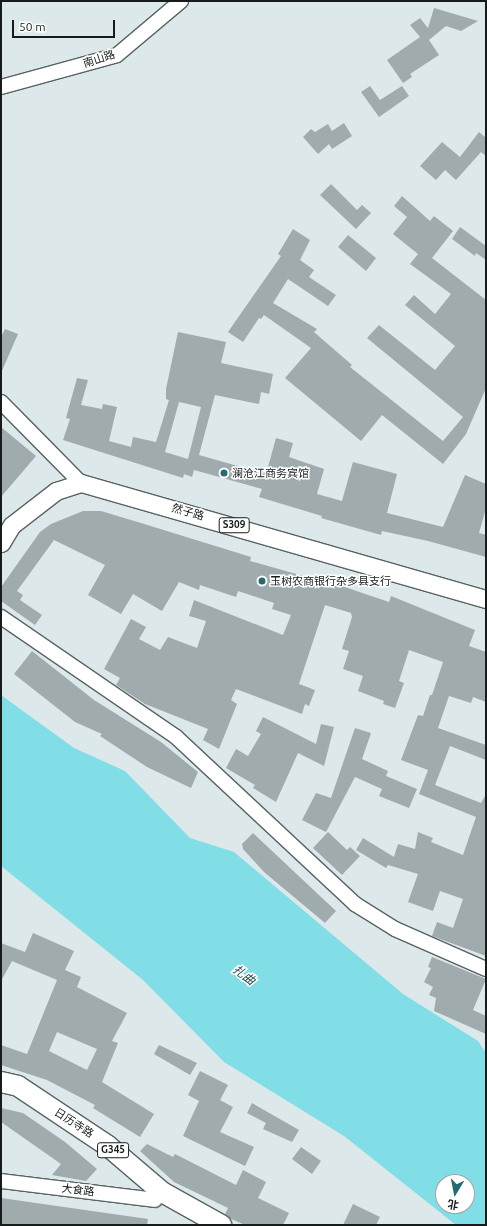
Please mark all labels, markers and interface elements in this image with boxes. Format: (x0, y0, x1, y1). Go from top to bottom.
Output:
scale bar (14, 12, 117, 38)
text: 50 m (19, 20, 46, 33)
street label: 南山路 (81, 48, 117, 70)
place label: 澜沧江商务宾馆 (232, 466, 309, 480)
marker: 澜沧江商务宾馆 (219, 468, 229, 478)
street label: 然子路 (170, 501, 206, 523)
road number: S309 (218, 517, 250, 533)
place label: 玉树农商银行杂多县支行 (270, 574, 391, 588)
marker: 玉树农商银行杂多县支行 (257, 576, 267, 586)
water label: 扎曲 (230, 962, 258, 988)
street label: 日历寺路 (52, 1105, 96, 1141)
road number: G345 (97, 1142, 129, 1158)
north arrow (435, 1174, 475, 1214)
street label: 大食路 (61, 1181, 95, 1199)
text: 北 (447, 1198, 460, 1212)

